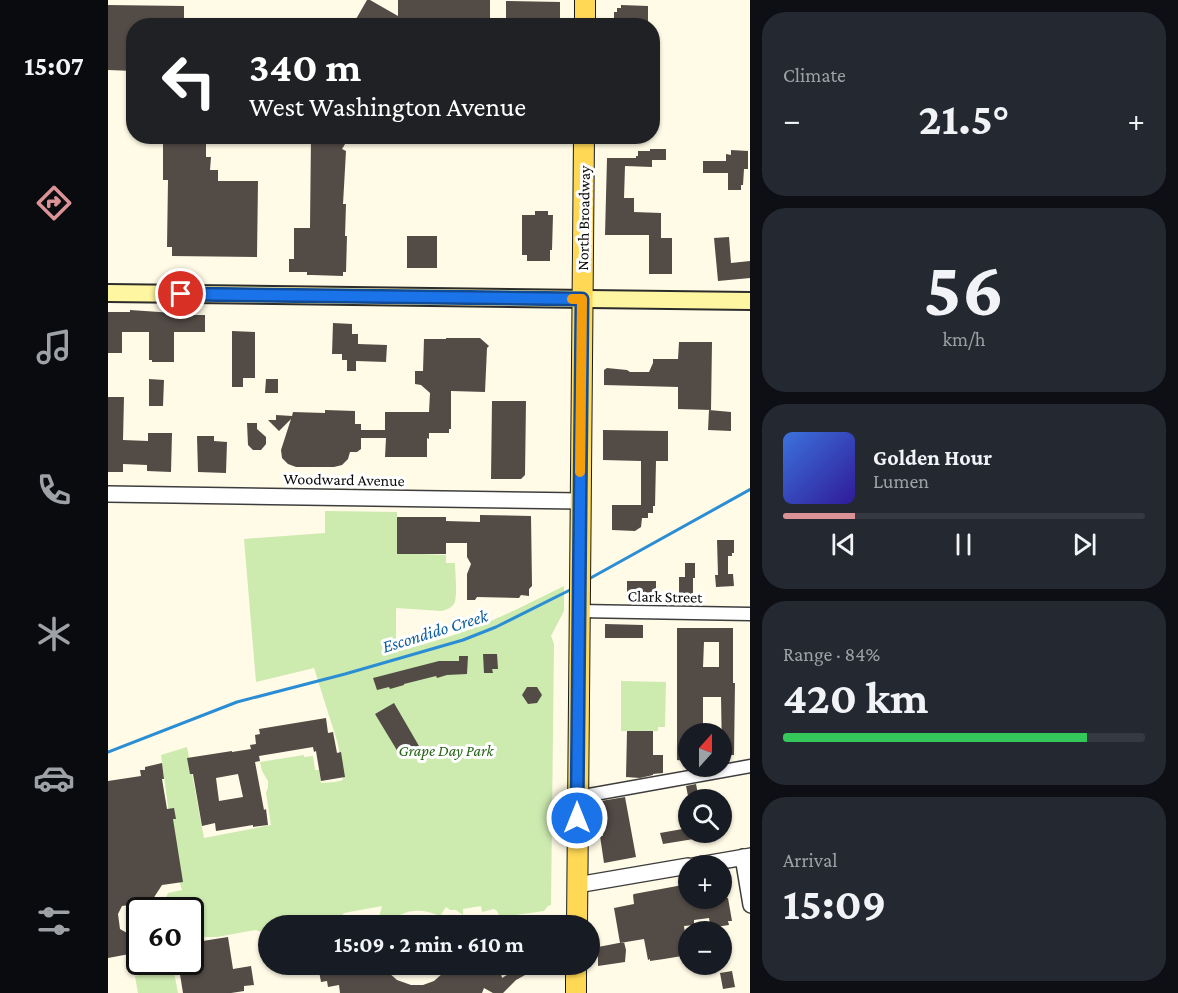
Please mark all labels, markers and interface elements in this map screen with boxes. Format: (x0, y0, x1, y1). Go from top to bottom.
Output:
icon: left (150, 42, 228, 120)
text: 340 m (249, 43, 361, 90)
text: 15:07 (24, 51, 84, 81)
text: Climate (783, 64, 846, 86)
text: West Washington Avenue (249, 92, 526, 122)
text: 21.5° (919, 94, 1009, 144)
text: − (783, 101, 800, 138)
text: + (1128, 101, 1145, 138)
street label: North Broadway (574, 165, 594, 271)
icon: directions (33, 182, 75, 224)
text: 56 (924, 245, 1004, 332)
pin (155, 268, 206, 319)
icon: arrive (164, 277, 197, 310)
icon: music (33, 326, 75, 368)
text: km/h (942, 328, 986, 350)
text: Golden Hour (873, 445, 992, 470)
icon: phone (33, 469, 75, 511)
street label: Woodward Avenue (283, 470, 405, 489)
text: Lumen (873, 470, 929, 492)
icon: previous (827, 528, 860, 561)
icon: pause (947, 528, 980, 561)
icon: next (1068, 528, 1101, 561)
street label: Clark Street (627, 587, 703, 606)
water label: Escondido Creek (380, 605, 491, 657)
icon: climate (33, 613, 75, 655)
text: Range · 84% (783, 643, 880, 665)
text: 420 km (783, 673, 928, 723)
north arrow (678, 723, 732, 777)
map controls (678, 723, 732, 975)
park label: Grape Day Park (398, 742, 495, 760)
icon: car (33, 757, 75, 799)
position arrow (545, 786, 609, 850)
button: search (678, 789, 732, 843)
text: Arrival (783, 849, 837, 871)
button: + (678, 855, 732, 909)
text: 15:09 (783, 879, 886, 929)
speed limit sign: 60 (126, 897, 204, 975)
icon: filters (33, 900, 75, 942)
button: − (678, 921, 732, 975)
text: 15:09 · 2 min · 610 m (334, 932, 524, 957)

